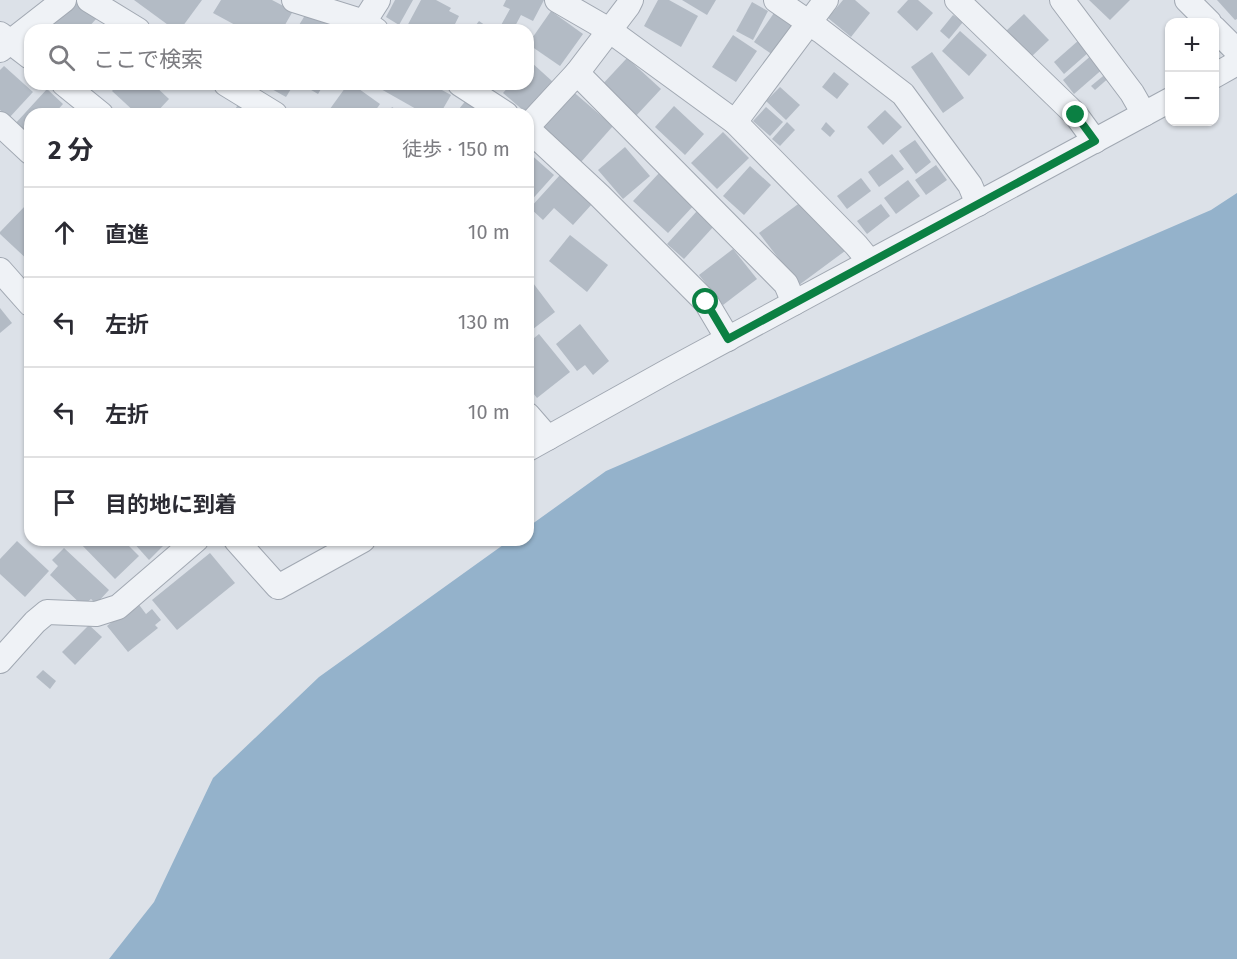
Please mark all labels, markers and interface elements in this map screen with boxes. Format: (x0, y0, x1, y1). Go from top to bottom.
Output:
map controls (1165, 18, 1219, 126)
button: + (1165, 18, 1219, 72)
search box (24, 24, 534, 90)
icon: search (45, 41, 78, 74)
text: ここで検索 (93, 46, 203, 73)
button: − (1165, 72, 1219, 126)
route end (1062, 101, 1088, 127)
text: 2 分 (48, 135, 94, 166)
text: 徒歩 · 150 m (402, 137, 510, 161)
icon: ahead (48, 216, 81, 249)
text: 10 m (468, 220, 510, 244)
text: 直進 (105, 221, 149, 248)
route start (692, 288, 718, 314)
icon: left (48, 306, 81, 339)
text: 130 m (458, 310, 510, 334)
text: 左折 (105, 311, 149, 338)
icon: left (48, 396, 81, 429)
text: 10 m (468, 400, 510, 424)
text: 左折 (105, 401, 149, 428)
icon: arrive (48, 486, 81, 519)
text: 目的地に到着 (105, 491, 237, 518)

